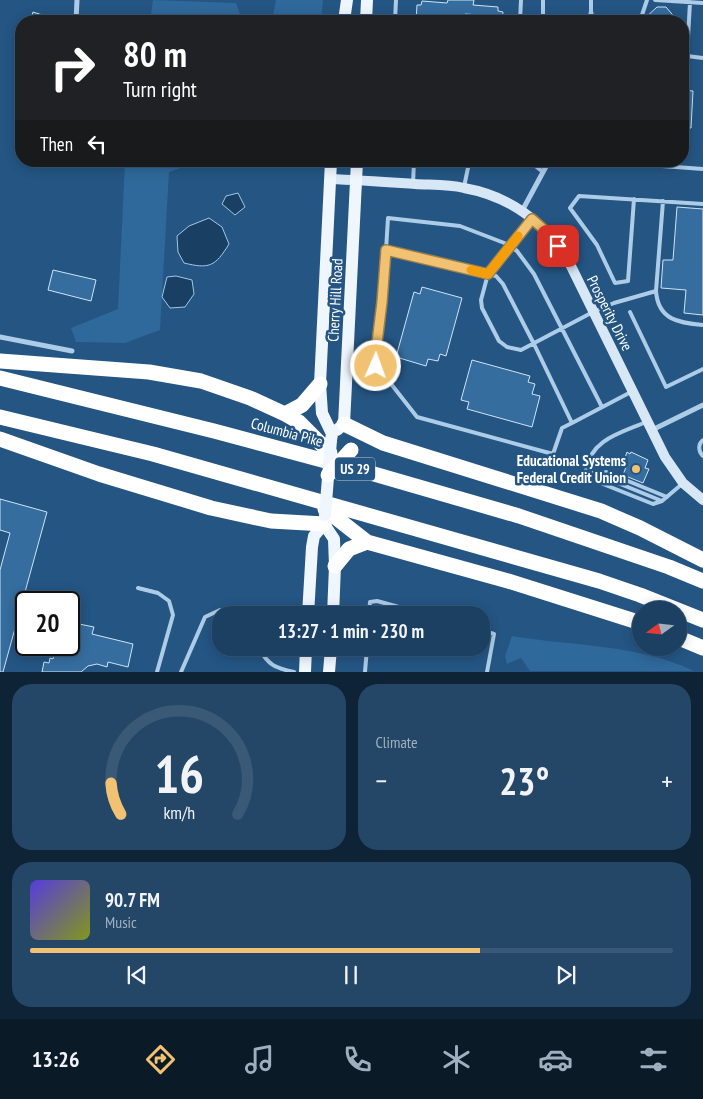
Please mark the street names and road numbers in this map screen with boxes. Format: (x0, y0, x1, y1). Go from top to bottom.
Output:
street label: Cherry Hill Road (323, 258, 347, 342)
street label: Prosperity Drive (583, 272, 637, 354)
street label: Columbia Pike (249, 413, 325, 451)
road number: US 29 (335, 458, 375, 480)

